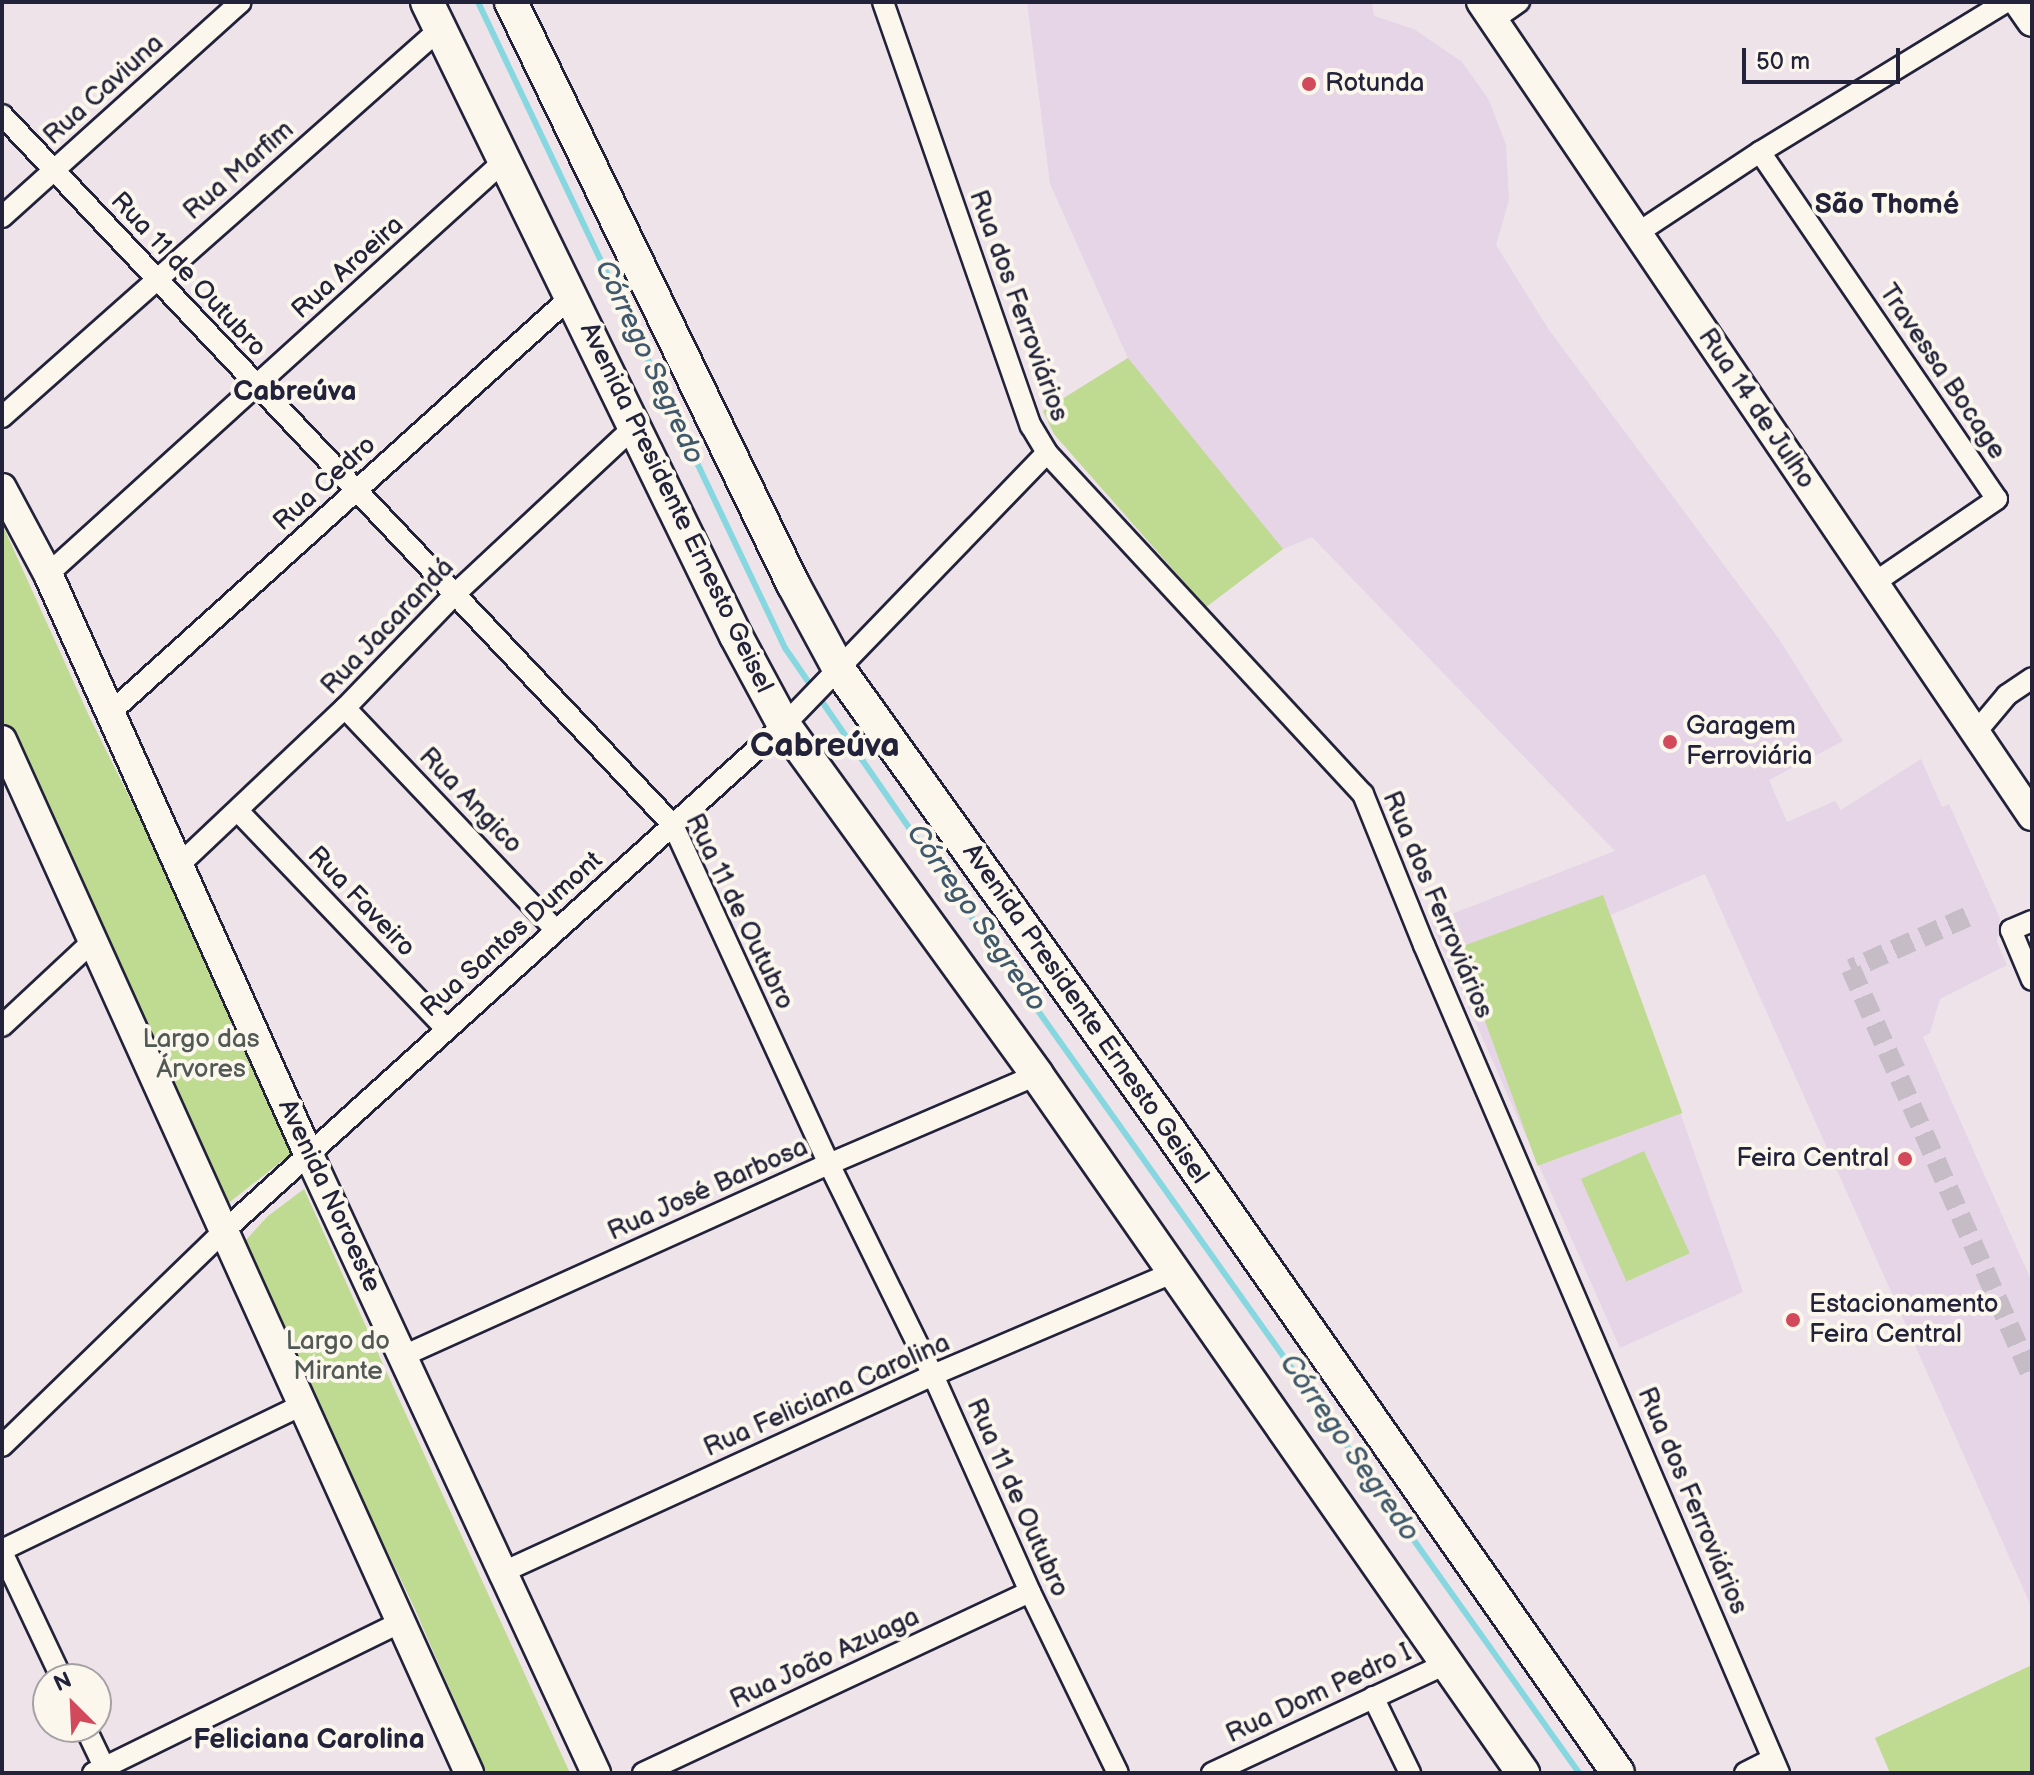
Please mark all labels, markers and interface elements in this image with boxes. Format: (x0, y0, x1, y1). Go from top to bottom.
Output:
street label: Rua Caviuna (38, 28, 170, 152)
scale bar (1746, 32, 1904, 82)
text: 50 m (1756, 47, 1810, 76)
place label: Rotunda (1325, 68, 1425, 100)
marker: Rotunda (1300, 75, 1318, 93)
street label: Rua Marfim (178, 115, 300, 227)
street label: Rua 11 de Outubro (104, 186, 272, 364)
street label: Rua dos Ferroviários (962, 186, 1074, 426)
district label: São Thomé (1815, 188, 1959, 222)
street label: Rua Aroeira (286, 210, 410, 326)
water label: Córrego Segredo (587, 255, 711, 469)
street label: Travessa Bocage (1872, 278, 2012, 466)
street label: Avenida Presidente Ernesto Geisel (573, 318, 779, 698)
street label: Rua 14 de Julho (1691, 322, 1821, 496)
district label: Cabreúva (233, 375, 357, 409)
street label: Rua Cedro (267, 430, 383, 538)
street label: Rua Jacarandá (315, 552, 461, 702)
place label: Garagem Ferroviária (1686, 711, 1812, 772)
district label: Cabreúva (750, 726, 900, 766)
marker: Garagem Ferroviária (1661, 733, 1679, 751)
street label: Rua Angico (412, 742, 528, 860)
street label: Rua dos Ferroviários (1375, 787, 1499, 1023)
street label: Rua 11 de Outubro (678, 809, 800, 1015)
water label: Córrego Segredo (899, 818, 1053, 1018)
street label: Avenida Presidente Ernesto Geisel (955, 838, 1215, 1190)
street label: Rua Faveiro (301, 840, 421, 964)
street label: Rua Santos Dumont (415, 845, 609, 1025)
park label: Largo das Árvores (142, 1024, 260, 1086)
street label: Avenida Noroeste (271, 1095, 387, 1297)
street label: Rua José Barbosa (603, 1132, 813, 1248)
place label: Feira Central (1736, 1143, 1889, 1175)
marker: Feira Central (1896, 1150, 1914, 1168)
place label: Estacionamento Feira Central (1809, 1289, 1999, 1350)
marker: Estacionamento Feira Central (1784, 1311, 1802, 1329)
park label: Largo do Mirante (286, 1326, 390, 1388)
street label: Rua Feliciana Carolina (699, 1328, 955, 1464)
water label: Córrego Segredo (1272, 1348, 1426, 1548)
street label: Rua dos Ferroviários (1630, 1383, 1754, 1619)
street label: Rua 11 de Outubro (959, 1394, 1075, 1602)
street label: Rua João Azuaga (725, 1601, 925, 1717)
street label: Rua Dom Pedro I (1221, 1637, 1417, 1751)
north arrow (32, 1663, 112, 1743)
text: N (50, 1667, 76, 1698)
district label: Feliciana Carolina (193, 1723, 425, 1757)

